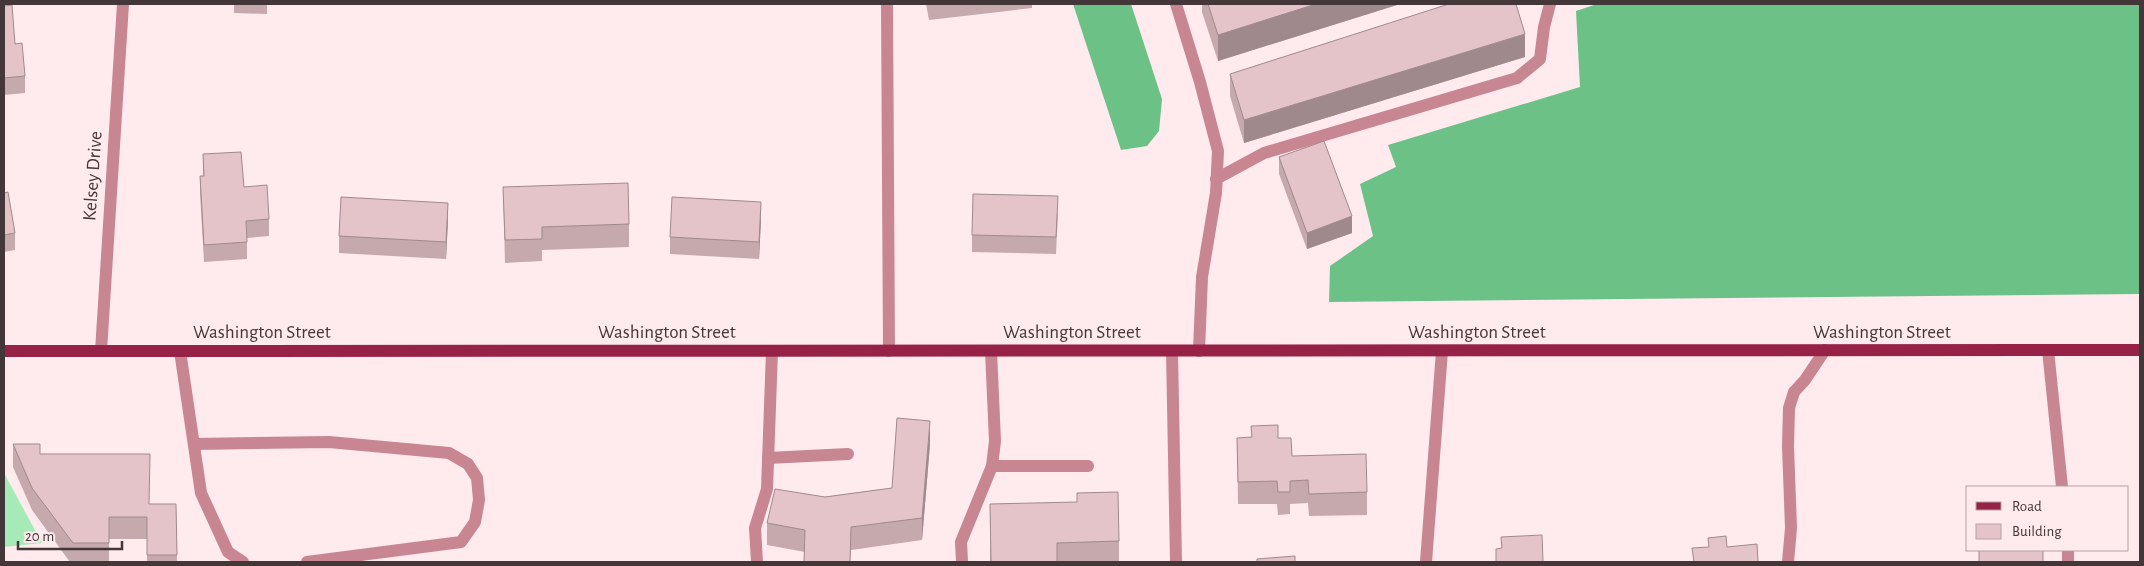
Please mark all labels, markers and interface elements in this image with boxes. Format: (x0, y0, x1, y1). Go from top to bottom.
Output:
street label: Kelsey Drive (80, 130, 106, 222)
street label: Washington Street (193, 323, 331, 342)
street label: Washington Street (598, 323, 736, 342)
street label: Washington Street (1003, 323, 1141, 342)
street label: Washington Street (1408, 323, 1546, 342)
street label: Washington Street (1813, 323, 1951, 342)
legend (1966, 486, 2129, 551)
text: Road (2012, 499, 2042, 514)
scale bar (18, 518, 121, 550)
text: Building (2012, 524, 2062, 539)
text: 20 m (25, 529, 54, 544)

